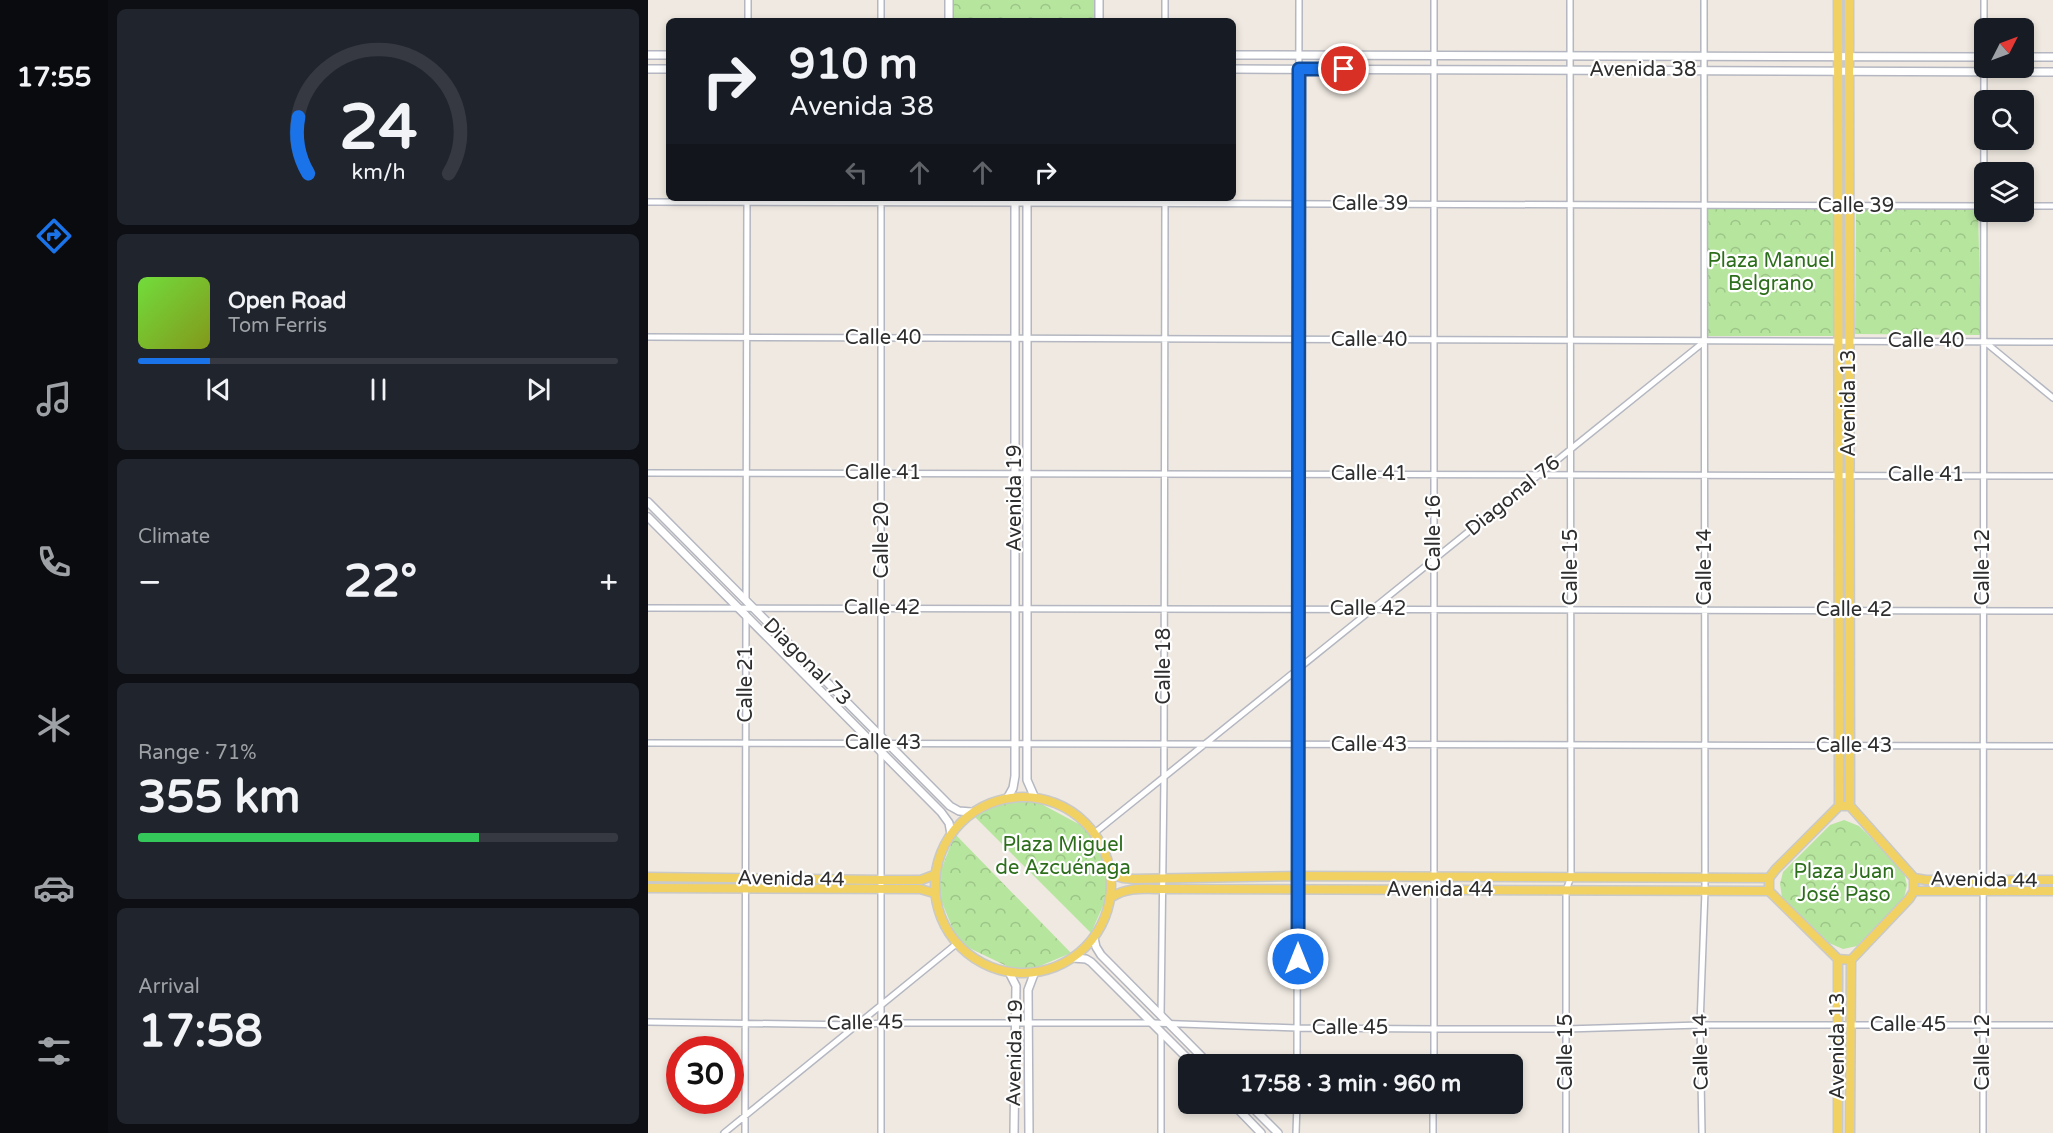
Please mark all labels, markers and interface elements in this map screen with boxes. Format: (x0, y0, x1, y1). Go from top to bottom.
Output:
north arrow (1974, 18, 2034, 78)
map controls (1974, 18, 2034, 222)
text: 910 m (789, 39, 918, 90)
icon: right (690, 42, 768, 120)
pin (1318, 43, 1369, 94)
icon: arrive (1327, 52, 1360, 85)
street label: Avenida 38 (1589, 58, 1697, 82)
text: 17:55 (17, 61, 91, 94)
text: Avenida 38 (789, 90, 934, 123)
button: search (1974, 90, 2034, 150)
text: 24 (339, 91, 417, 166)
icon: left (840, 156, 873, 189)
icon: ahead (903, 156, 936, 189)
icon: ahead (966, 156, 999, 189)
icon: right (1029, 156, 1062, 189)
text: km/h (351, 159, 405, 185)
button: layers (1974, 162, 2034, 222)
street label: Calle 39 (1332, 192, 1408, 216)
street label: Calle 39 (1818, 194, 1894, 218)
icon: directions (33, 215, 75, 257)
park label: Plaza Manuel Belgrano (1707, 249, 1835, 296)
text: Open Road (228, 288, 346, 314)
text: Tom Ferris (228, 314, 327, 338)
street label: Calle 40 (845, 326, 921, 350)
street label: Calle 40 (1331, 328, 1407, 352)
street label: Calle 40 (1888, 329, 1964, 353)
street label: Avenida 13 (1837, 349, 1861, 457)
icon: previous (202, 373, 235, 406)
icon: pause (362, 373, 395, 406)
icon: next (522, 373, 555, 406)
icon: music (33, 378, 75, 420)
street label: Avenida 19 (1003, 444, 1027, 552)
street label: Diagonal 76 (1461, 451, 1565, 541)
street label: Calle 41 (845, 461, 921, 485)
street label: Calle 41 (1331, 462, 1407, 486)
street label: Calle 41 (1888, 463, 1964, 487)
street label: Calle 16 (1422, 495, 1446, 571)
street label: Calle 20 (870, 502, 894, 578)
text: Climate (138, 525, 210, 549)
street label: Calle 15 (1559, 529, 1583, 605)
street label: Calle 14 (1693, 529, 1717, 605)
street label: Calle 12 (1971, 529, 1995, 605)
icon: phone (33, 541, 75, 583)
text: 22° (344, 555, 417, 609)
text: − (138, 563, 162, 602)
text: + (599, 563, 618, 602)
street label: Calle 42 (844, 596, 920, 620)
street label: Calle 42 (1330, 597, 1406, 621)
street label: Calle 42 (1816, 598, 1892, 622)
street label: Diagonal 73 (758, 613, 856, 711)
street label: Calle 18 (1152, 628, 1176, 704)
street label: Calle 21 (734, 646, 758, 722)
icon: climate (33, 704, 75, 746)
street label: Calle 43 (845, 731, 921, 755)
street label: Calle 43 (1331, 733, 1407, 757)
street label: Calle 43 (1816, 734, 1892, 758)
text: Range · 71% (138, 741, 257, 765)
text: 355 km (138, 771, 300, 825)
park label: Plaza Miguel de Azcuénaga (995, 833, 1131, 880)
park label: Plaza Juan José Paso (1794, 860, 1894, 907)
street label: Avenida 44 (737, 866, 845, 892)
icon: car (33, 867, 75, 909)
street label: Avenida 44 (1930, 867, 2038, 893)
street label: Avenida 44 (1386, 878, 1494, 902)
position arrow (1266, 927, 1330, 991)
text: Arrival (138, 975, 200, 999)
street label: Avenida 13 (1826, 992, 1850, 1100)
street label: Avenida 19 (1002, 999, 1028, 1107)
text: 17:58 (138, 1005, 263, 1059)
street label: Calle 45 (826, 1010, 904, 1036)
street label: Calle 14 (1688, 1013, 1714, 1091)
street label: Calle 45 (1870, 1013, 1946, 1037)
street label: Calle 15 (1554, 1014, 1578, 1090)
street label: Calle 12 (1971, 1014, 1995, 1090)
street label: Calle 45 (1312, 1016, 1388, 1040)
icon: filters (33, 1030, 75, 1072)
speed limit sign: 30 (666, 1036, 744, 1114)
text: 17:58 · 3 min · 960 m (1240, 1071, 1461, 1097)

